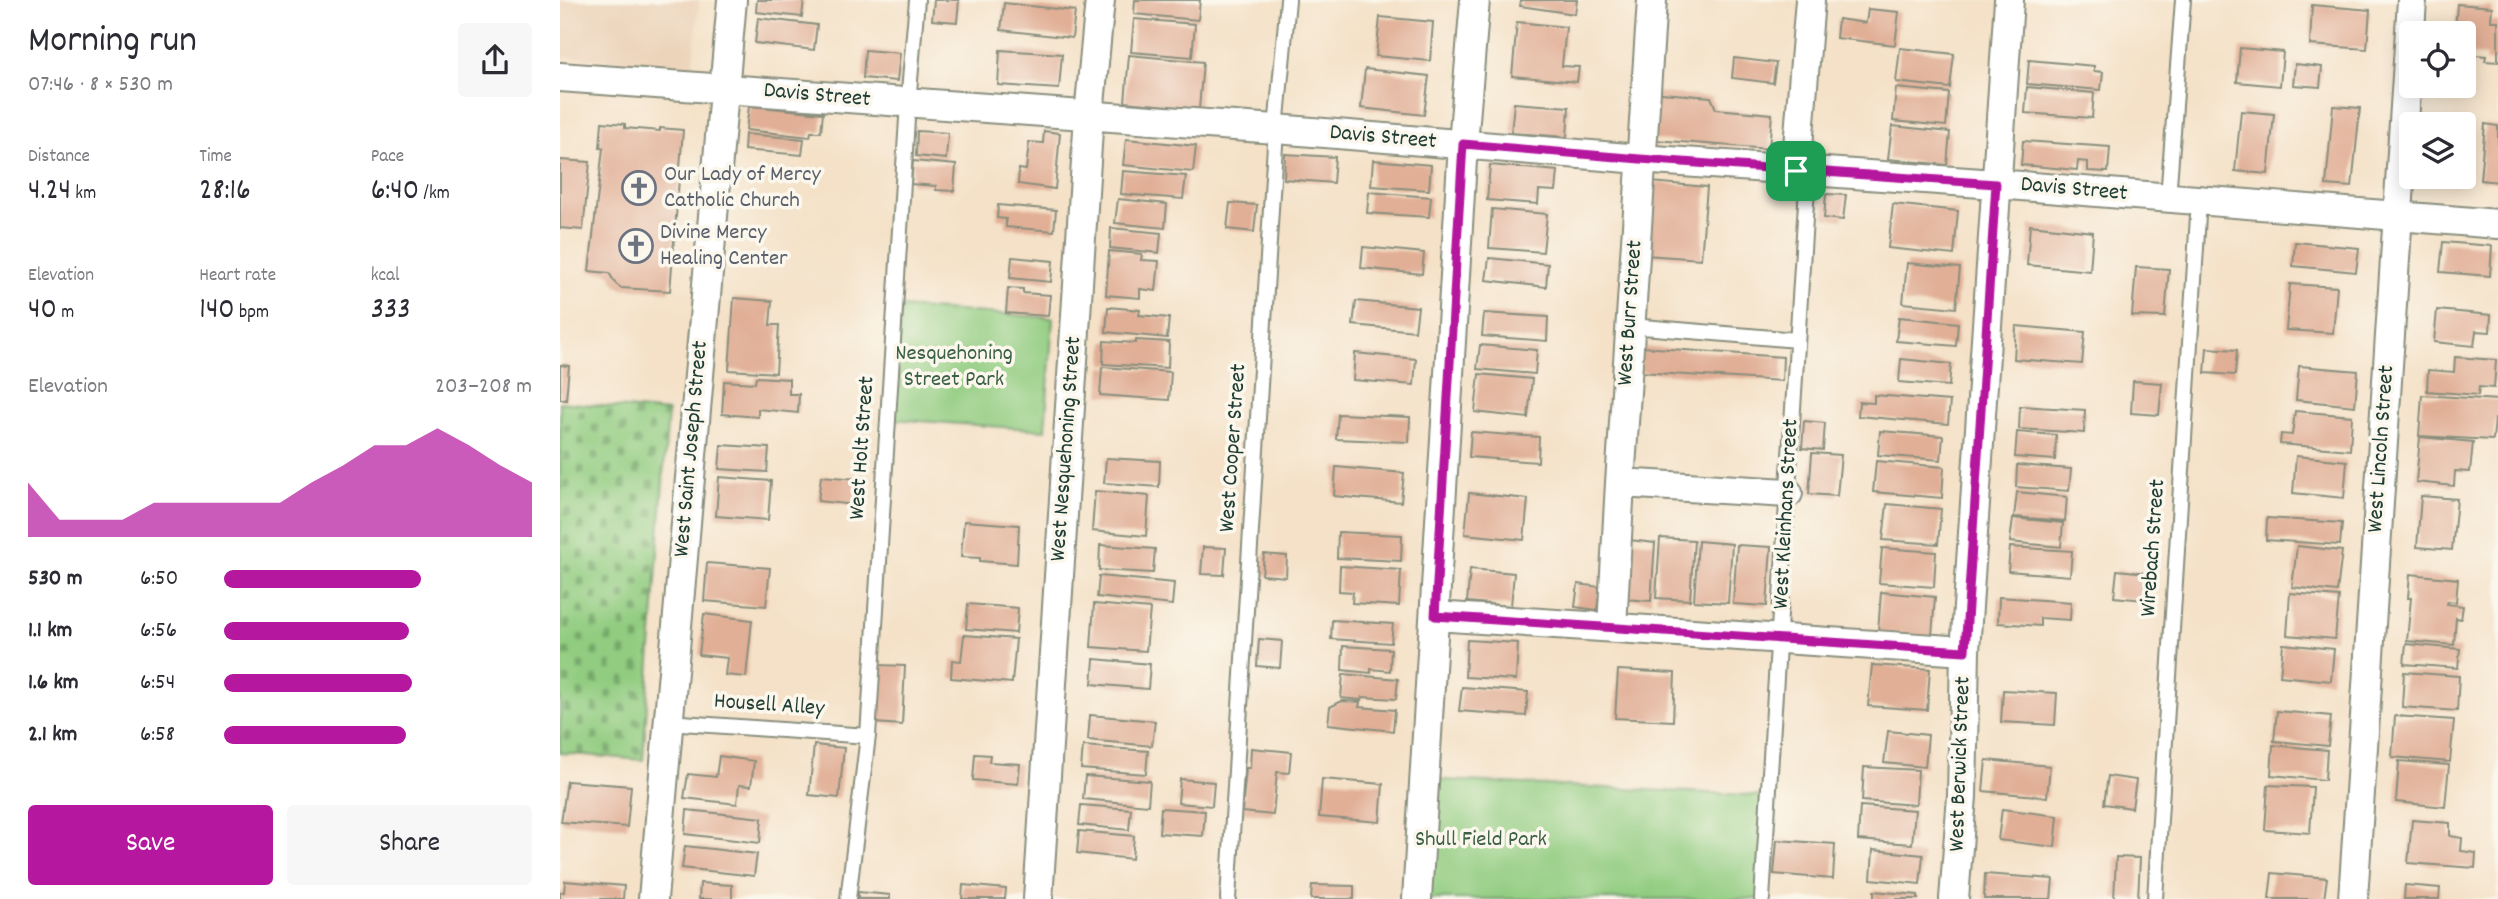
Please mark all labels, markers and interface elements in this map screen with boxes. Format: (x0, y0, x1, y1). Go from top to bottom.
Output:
text: Morning run (28, 15, 197, 70)
map controls (2399, 21, 2476, 189)
button: locate (2399, 21, 2476, 98)
button: share (458, 23, 532, 97)
text: 07:46 · 8 × 530 m (28, 69, 173, 102)
street label: Davis Street (762, 75, 872, 117)
button: layers (2399, 112, 2476, 189)
street label: Davis Street (1328, 117, 1438, 159)
pin (1766, 141, 1826, 201)
text: Distance (28, 144, 90, 171)
text: Time (199, 144, 232, 171)
text: Pace (371, 144, 404, 171)
icon: arrive (1777, 152, 1815, 190)
place label: Our Lady of Mercy Catholic Church (664, 159, 821, 218)
church icon: Our Lady of Mercy Catholic Church (620, 169, 658, 207)
street label: Davis Street (2019, 169, 2129, 211)
text: 4.24 (28, 171, 71, 214)
text: 28:16 (199, 171, 251, 214)
text: 6:40 (371, 171, 419, 214)
text: km (71, 181, 96, 208)
text: /km (419, 181, 450, 208)
place label: Divine Mercy Healing Center (660, 217, 788, 276)
church icon: Divine Mercy Healing Center (617, 227, 655, 265)
street label: West Burr Street (1609, 239, 1653, 387)
text: Elevation (28, 263, 94, 290)
text: Heart rate (199, 263, 276, 290)
text: kcal (371, 263, 400, 290)
text: 40 (28, 290, 57, 333)
text: 140 (199, 290, 235, 333)
text: 333 (371, 290, 411, 333)
text: m (57, 300, 74, 327)
text: bpm (235, 300, 269, 327)
street label: West Nesquehoning Street (1043, 335, 1091, 563)
park label: Nesquehoning Street Park (895, 338, 1013, 397)
street label: West Saint Joseph Street (666, 339, 718, 559)
street label: West Cooper Street (1212, 363, 1256, 533)
street label: West Lincoln Street (2360, 364, 2404, 534)
text: Elevation (28, 371, 108, 404)
text: 203–208 m (435, 371, 532, 404)
street label: West Holt Street (842, 375, 884, 521)
street label: West Kleinhans Street (1766, 418, 1808, 610)
street label: Wirebach Street (2133, 478, 2175, 618)
text: 530 m (28, 563, 82, 596)
text: 6:50 (140, 563, 178, 596)
text: 1.1 km (28, 615, 72, 648)
text: 6:56 (140, 615, 177, 648)
text: 1.6 km (28, 667, 79, 700)
text: 6:54 (140, 667, 175, 700)
street label: West Berwick Street (1941, 676, 1981, 852)
street label: Housell Alley (713, 686, 826, 726)
text: 2.1 km (28, 719, 77, 752)
text: 6:58 (140, 719, 175, 752)
button: Save (28, 805, 273, 885)
button: Share (287, 805, 532, 885)
park label: Shull Field Park (1415, 824, 1547, 857)

